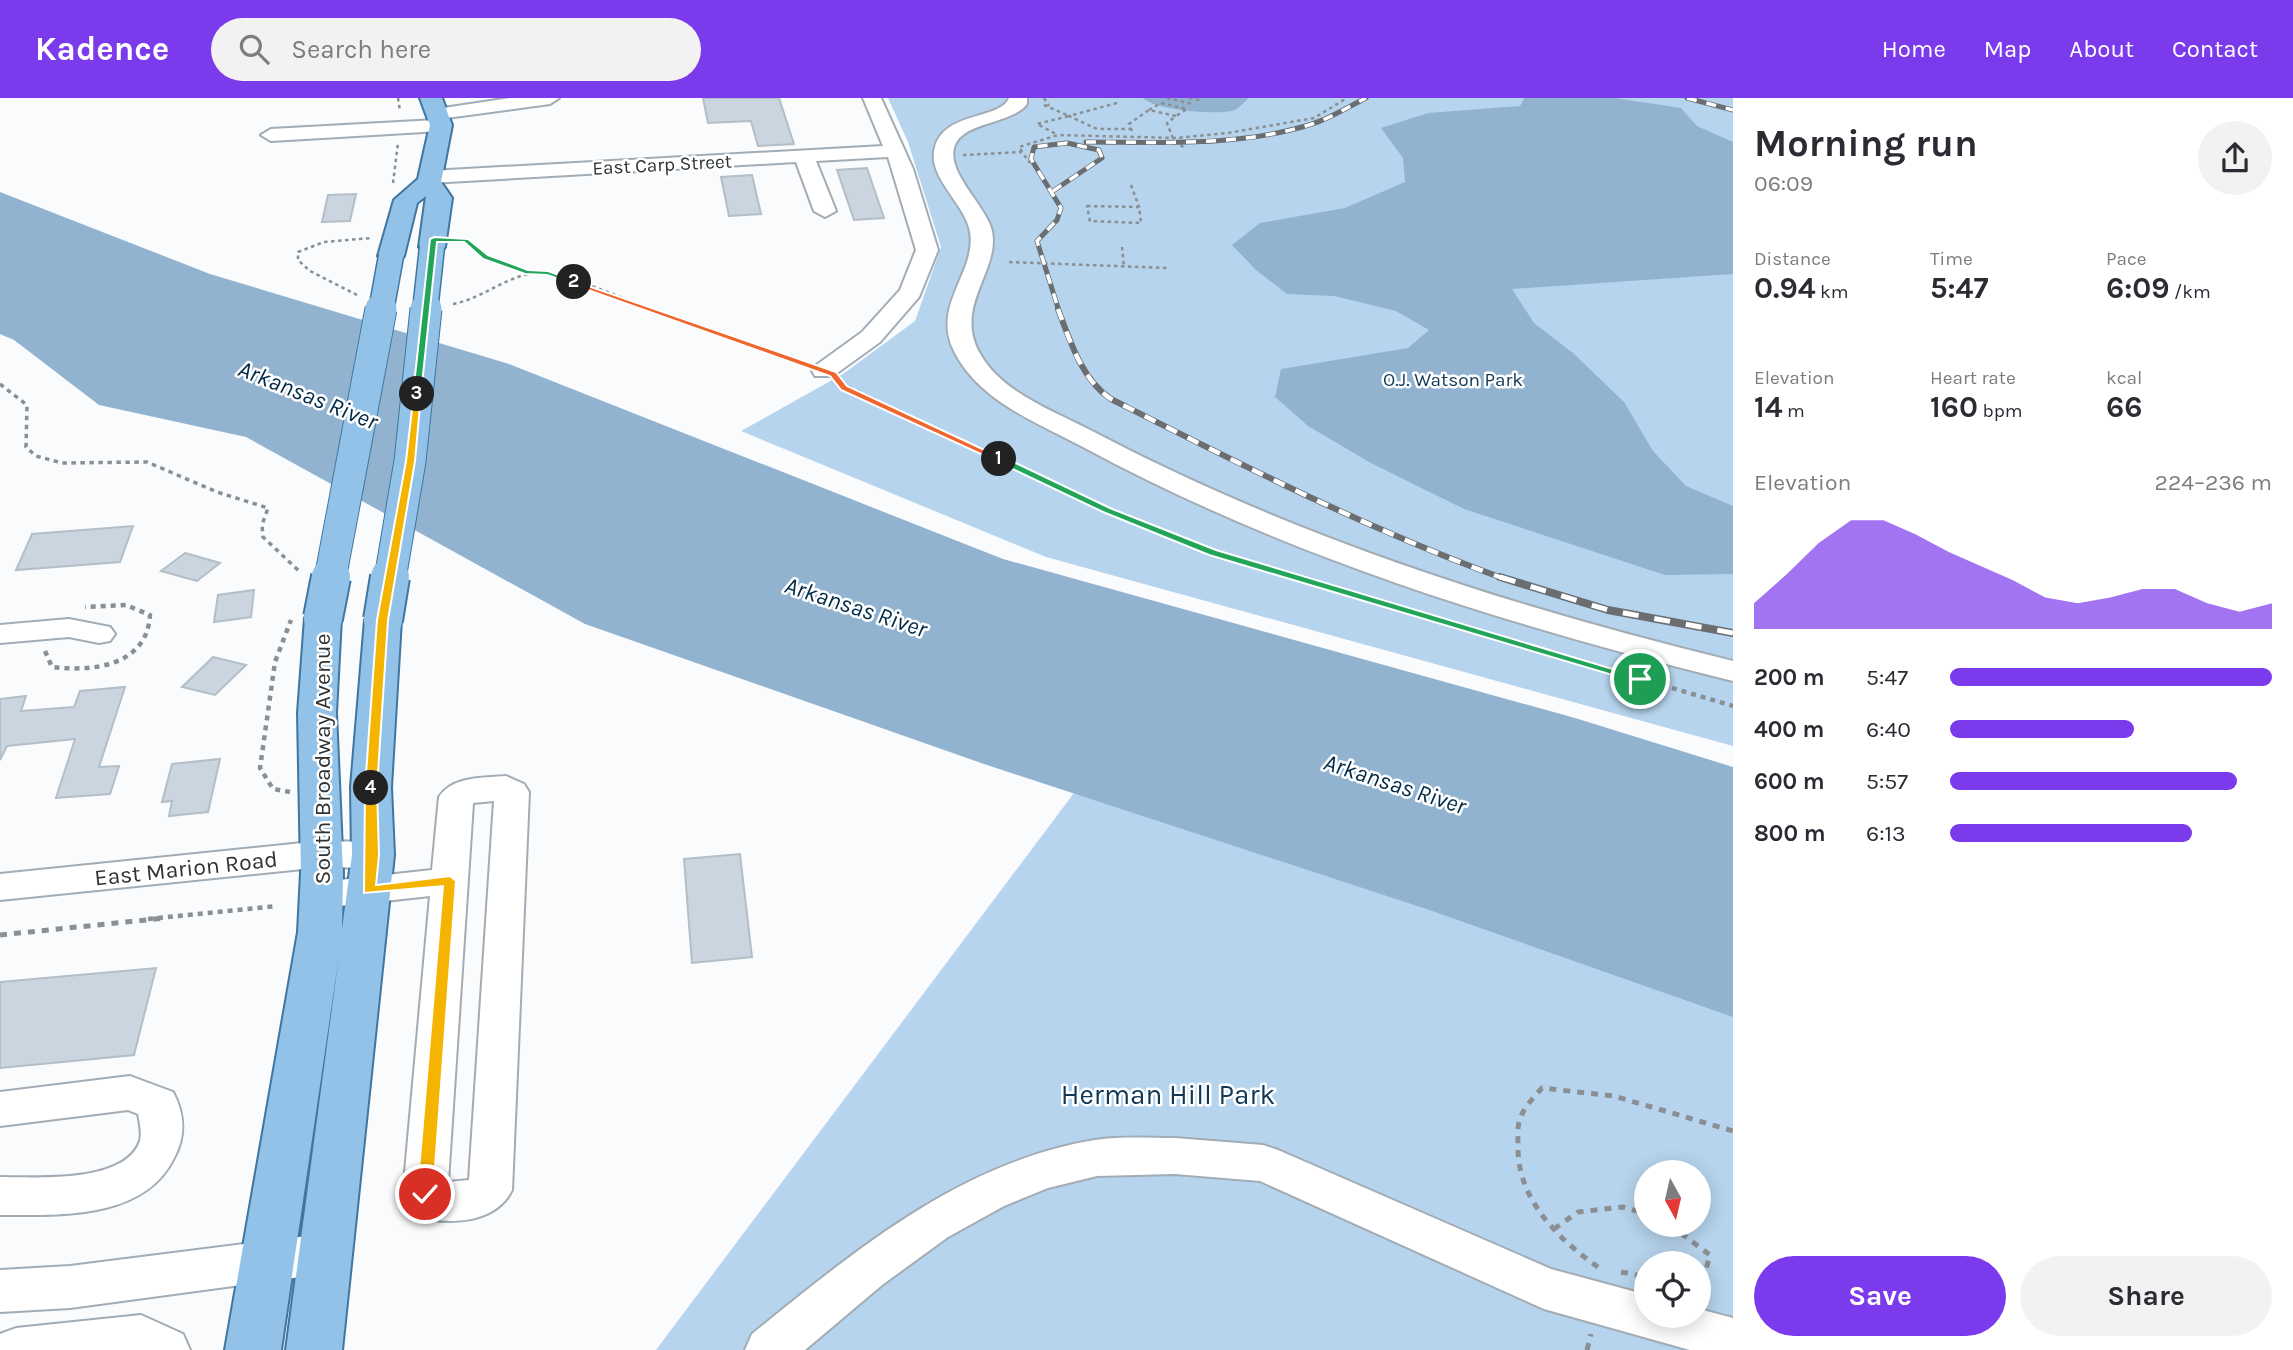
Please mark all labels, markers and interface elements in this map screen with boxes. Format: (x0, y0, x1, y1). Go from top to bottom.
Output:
search box (211, 18, 701, 81)
text: Kadence (35, 30, 169, 68)
icon: search (235, 30, 273, 68)
text: Search here (291, 34, 431, 65)
text: Home (1882, 35, 1946, 63)
text: Map (1984, 35, 2031, 63)
text: About (2069, 35, 2134, 63)
text: Contact (2172, 35, 2258, 63)
text: Morning run (1754, 121, 1978, 166)
button: share (2198, 121, 2272, 195)
street label: East Carp Street (592, 150, 732, 180)
text: 06:09 (1754, 170, 1813, 197)
text: Distance (1754, 248, 1831, 270)
text: Time (1930, 248, 1973, 270)
text: Pace (2106, 248, 2147, 270)
pin: 2 (556, 264, 592, 300)
text: 2 (568, 270, 579, 292)
text: 0.94 (1754, 270, 1816, 306)
text: 5:47 (1930, 270, 1988, 306)
text: 6:09 (2106, 270, 2170, 306)
text: km (1816, 281, 1849, 303)
text: /km (2170, 281, 2211, 303)
water label: Arkansas River (234, 354, 382, 436)
text: Elevation (1754, 367, 1834, 389)
text: Heart rate (1930, 367, 2016, 389)
text: kcal (2106, 367, 2142, 389)
park label: O.J. Watson Park (1383, 369, 1523, 391)
pin: 3 (400, 376, 434, 412)
text: 3 (411, 382, 422, 404)
text: 14 (1754, 389, 1783, 425)
text: 160 (1930, 389, 1978, 425)
text: 66 (2106, 389, 2142, 425)
text: m (1783, 400, 1805, 422)
text: bpm (1978, 400, 2023, 422)
pin: 1 (982, 442, 1016, 476)
text: 1 (995, 447, 1002, 469)
text: Elevation (1754, 469, 1851, 496)
text: 224–236 m (2155, 469, 2272, 496)
water label: Arkansas River (781, 571, 931, 643)
street label: South Broadway Avenue (309, 633, 336, 885)
pin (1610, 649, 1670, 709)
icon: arrive (1621, 660, 1659, 698)
text: 200 m (1754, 664, 1825, 691)
text: 5:47 (1866, 664, 1908, 691)
text: 400 m (1754, 716, 1824, 743)
text: 6:40 (1866, 716, 1911, 743)
water label: Arkansas River (1320, 748, 1470, 820)
text: 600 m (1754, 768, 1825, 795)
text: 5:57 (1866, 768, 1908, 795)
pin: 4 (354, 770, 388, 806)
text: 4 (365, 776, 376, 798)
text: 800 m (1754, 820, 1826, 847)
text: 6:13 (1866, 820, 1906, 847)
street label: East Marion Road (93, 845, 279, 892)
park label: Herman Hill Park (1061, 1078, 1275, 1111)
north arrow (1634, 1160, 1712, 1237)
map controls (1634, 1160, 1711, 1328)
pin (395, 1164, 455, 1224)
icon: check (406, 1175, 444, 1213)
button: locate (1634, 1251, 1711, 1328)
button: Save (1754, 1256, 2006, 1336)
button: Share (2020, 1256, 2272, 1336)

